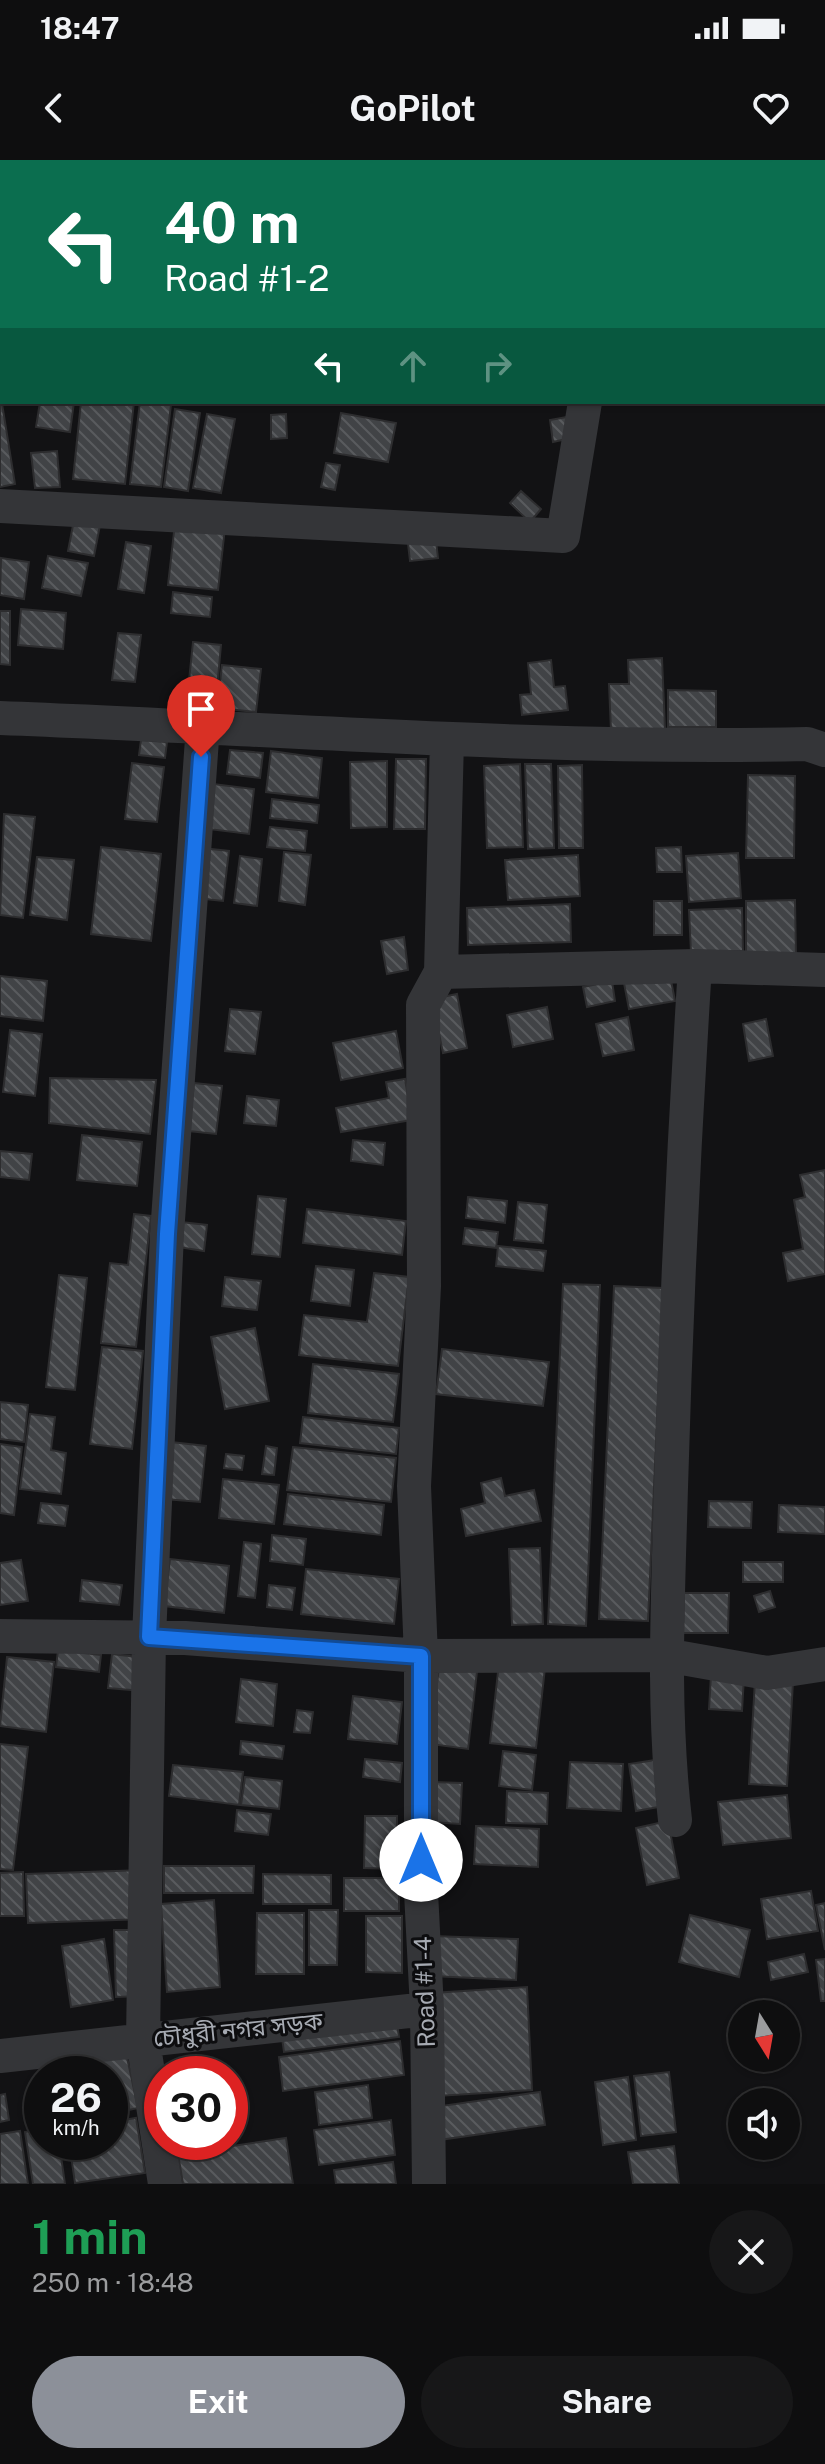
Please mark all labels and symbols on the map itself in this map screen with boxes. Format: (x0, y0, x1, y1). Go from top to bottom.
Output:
pin (167, 675, 235, 757)
position arrow (379, 1818, 463, 1902)
street label: Road #1-4 (408, 1936, 440, 2048)
north arrow (728, 2000, 800, 2072)
street label: চৌধুরী নগর সড়ক (152, 2006, 325, 2053)
speed limit sign: 30 (144, 2056, 248, 2160)

